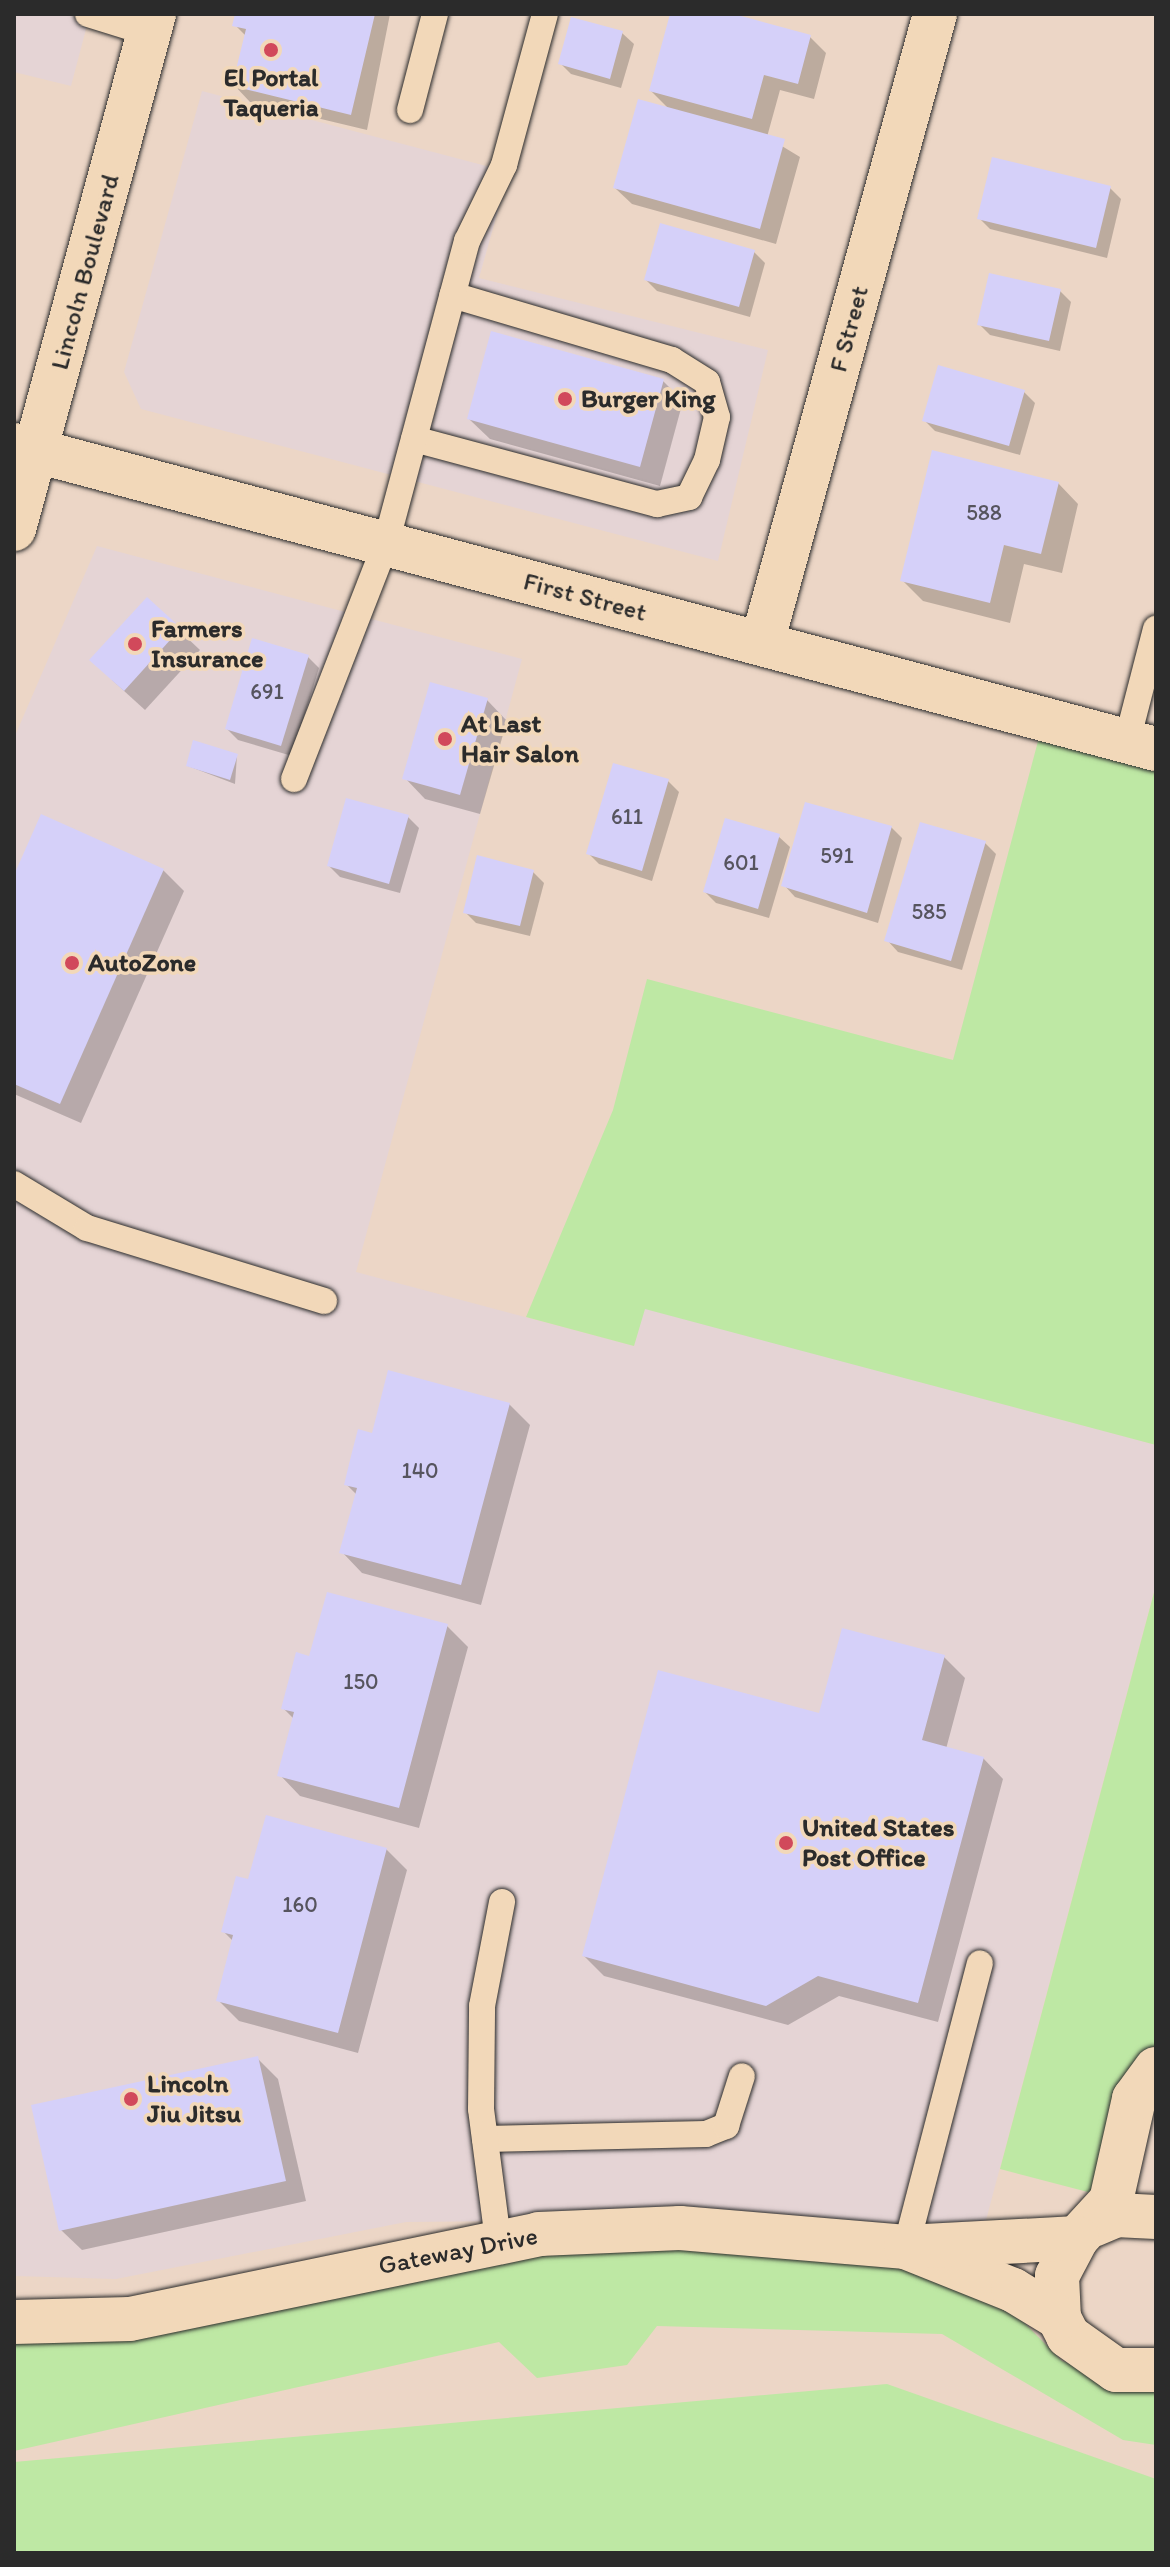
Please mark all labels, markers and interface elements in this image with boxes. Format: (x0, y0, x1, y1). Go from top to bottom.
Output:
marker: El Portal Taqueria (262, 41, 280, 59)
place label: El Portal Taqueria (223, 62, 319, 124)
street label: Lincoln Boulevard (44, 170, 126, 374)
street label: F Street (823, 283, 875, 375)
place label: Burger King (581, 383, 715, 415)
marker: Burger King (556, 390, 574, 408)
house number: 588 (966, 500, 1002, 526)
street label: First Street (520, 566, 650, 628)
place label: Farmers Insurance (151, 613, 264, 674)
marker: Farmers Insurance (126, 635, 144, 653)
house number: 691 (250, 679, 284, 705)
place label: At Last Hair Salon (461, 708, 578, 770)
marker: At Last Hair Salon (436, 730, 454, 748)
house number: 611 (611, 804, 643, 830)
house number: 591 (820, 843, 854, 869)
house number: 601 (723, 850, 759, 876)
house number: 585 (911, 899, 947, 925)
place label: AutoZone (88, 947, 196, 979)
marker: AutoZone (63, 954, 81, 972)
house number: 140 (402, 1458, 438, 1484)
house number: 150 (343, 1669, 379, 1695)
place label: United States Post Office (802, 1812, 954, 1874)
marker: United States Post Office (777, 1834, 795, 1852)
house number: 160 (282, 1892, 318, 1918)
place label: Lincoln Jiu Jitsu (147, 2068, 241, 2130)
marker: Lincoln Jiu Jitsu (122, 2090, 140, 2108)
street label: Gateway Drive (376, 2220, 540, 2282)

